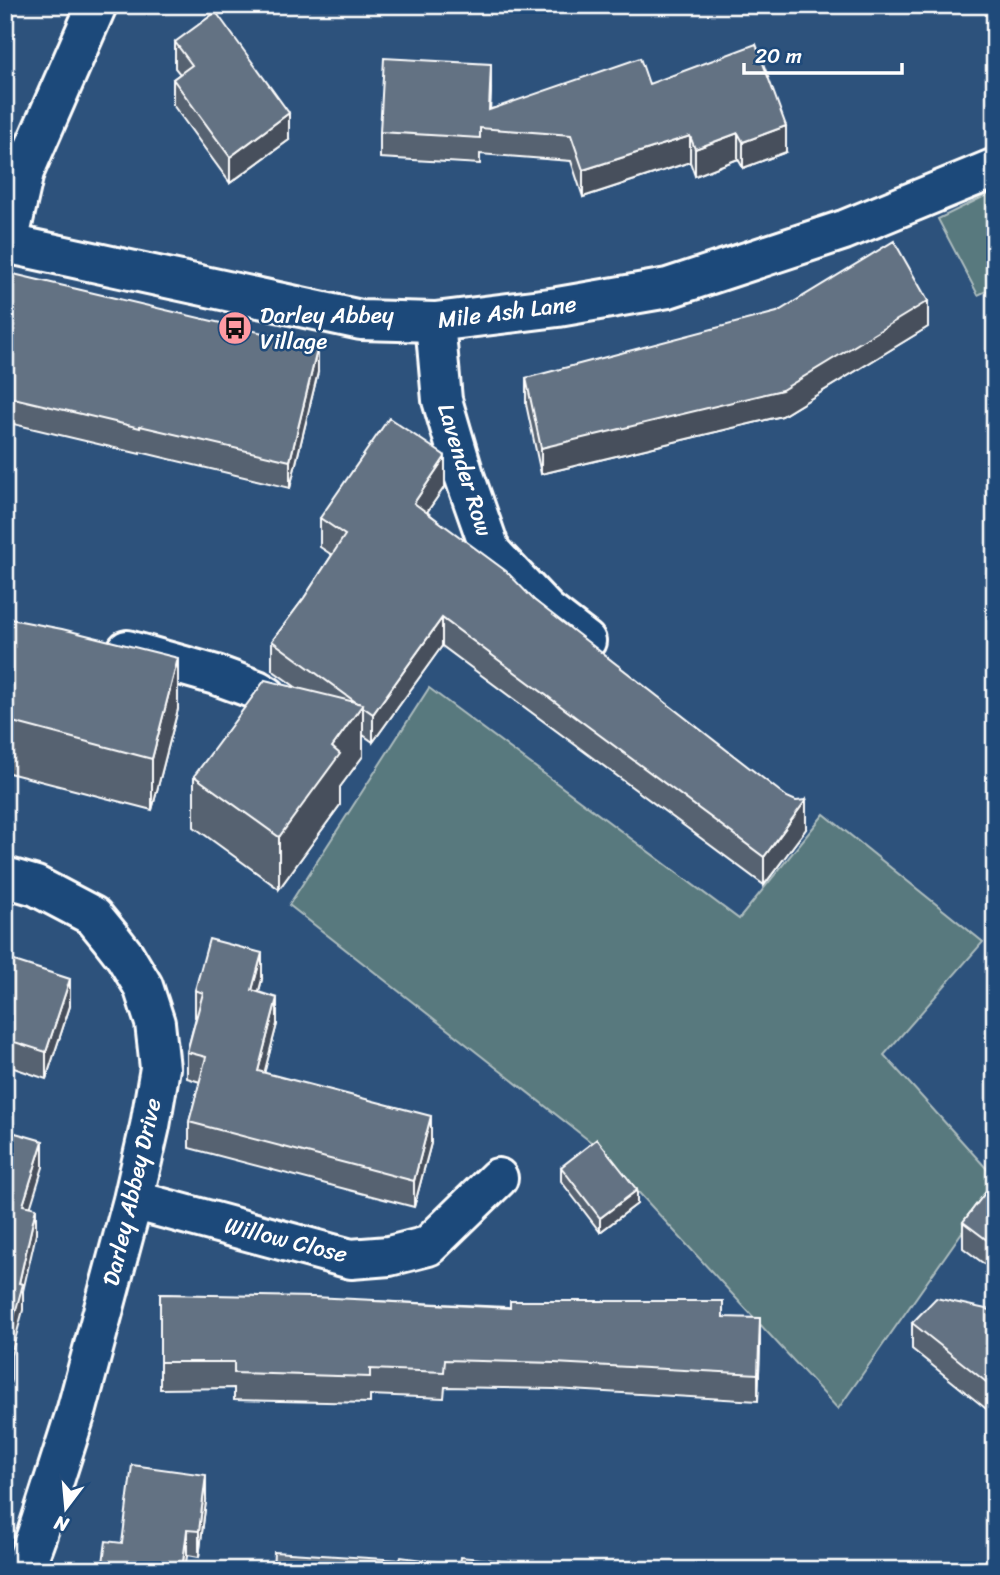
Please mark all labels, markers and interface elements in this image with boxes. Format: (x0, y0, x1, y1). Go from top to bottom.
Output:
scale bar (744, 32, 902, 76)
text: 20 m (755, 37, 802, 75)
street label: Mile Ash Lane (435, 283, 579, 341)
place label: Darley Abbey Village (260, 295, 394, 362)
bus stop icon: Darley Abbey Village (216, 309, 254, 347)
street label: Lavender Row (425, 398, 505, 542)
street label: Darley Abbey Drive (90, 1094, 174, 1290)
street label: Willow Close (220, 1205, 352, 1275)
north arrow (32, 1474, 102, 1544)
text: N (50, 1506, 73, 1542)

